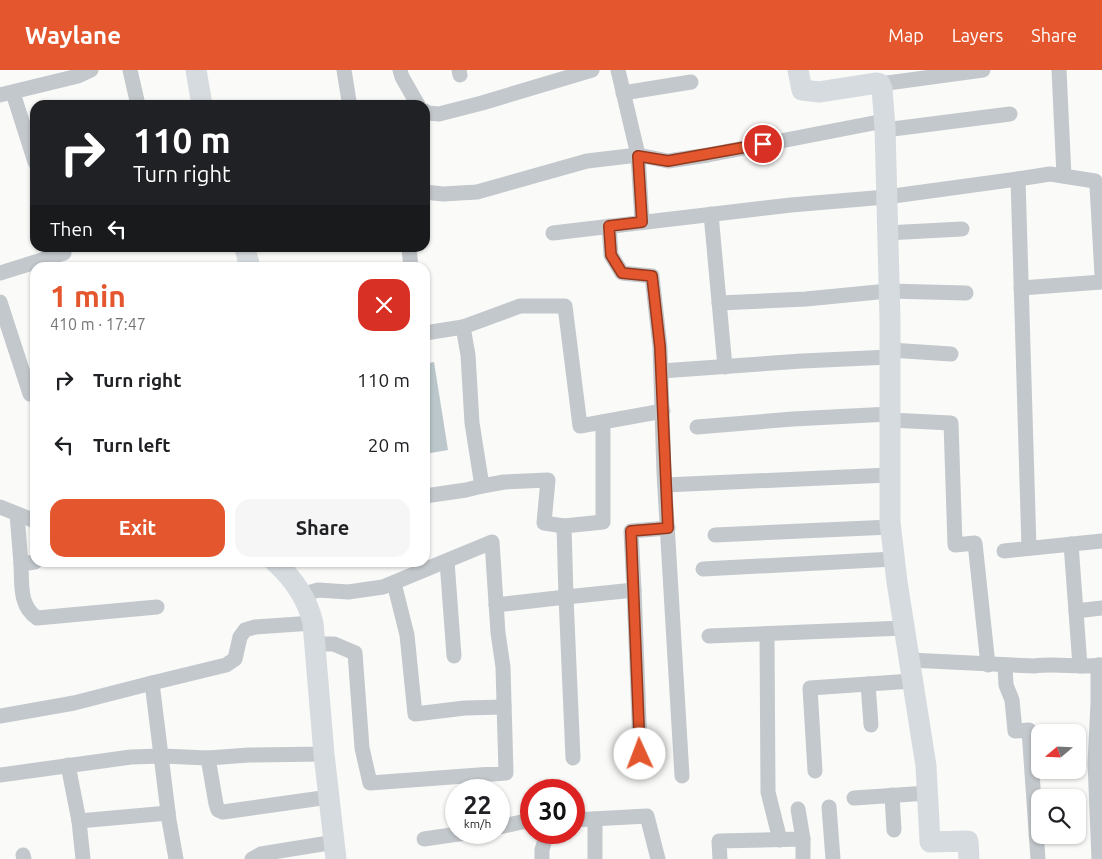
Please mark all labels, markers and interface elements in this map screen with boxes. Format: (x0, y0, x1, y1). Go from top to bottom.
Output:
text: Waylane (25, 22, 121, 49)
text: Map (888, 25, 924, 45)
text: Layers (952, 25, 1003, 45)
text: Share (1031, 25, 1077, 45)
icon: right (50, 120, 115, 185)
text: 110 m (133, 120, 231, 160)
pin (742, 123, 784, 165)
icon: arrive (749, 130, 777, 158)
text: Turn right (133, 161, 231, 186)
icon: left (103, 215, 131, 243)
text: Then (50, 218, 93, 240)
text: 1 min (50, 279, 126, 313)
button: close (358, 279, 410, 331)
text: 410 m · 17:47 (50, 315, 146, 333)
icon: right (50, 366, 78, 394)
text: Turn right (93, 369, 181, 391)
text: 110 m (357, 369, 410, 391)
icon: left (50, 431, 78, 459)
text: Turn left (93, 434, 171, 456)
text: 20 m (368, 434, 410, 456)
button: Exit (50, 499, 225, 557)
button: Share (235, 499, 410, 557)
north arrow (1031, 724, 1086, 779)
map controls (1031, 724, 1086, 844)
position arrow (613, 727, 665, 779)
speed limit sign: 30 (520, 779, 585, 844)
button: search (1031, 789, 1086, 844)
text: 22 (463, 791, 492, 819)
text: km/h (464, 817, 491, 830)

